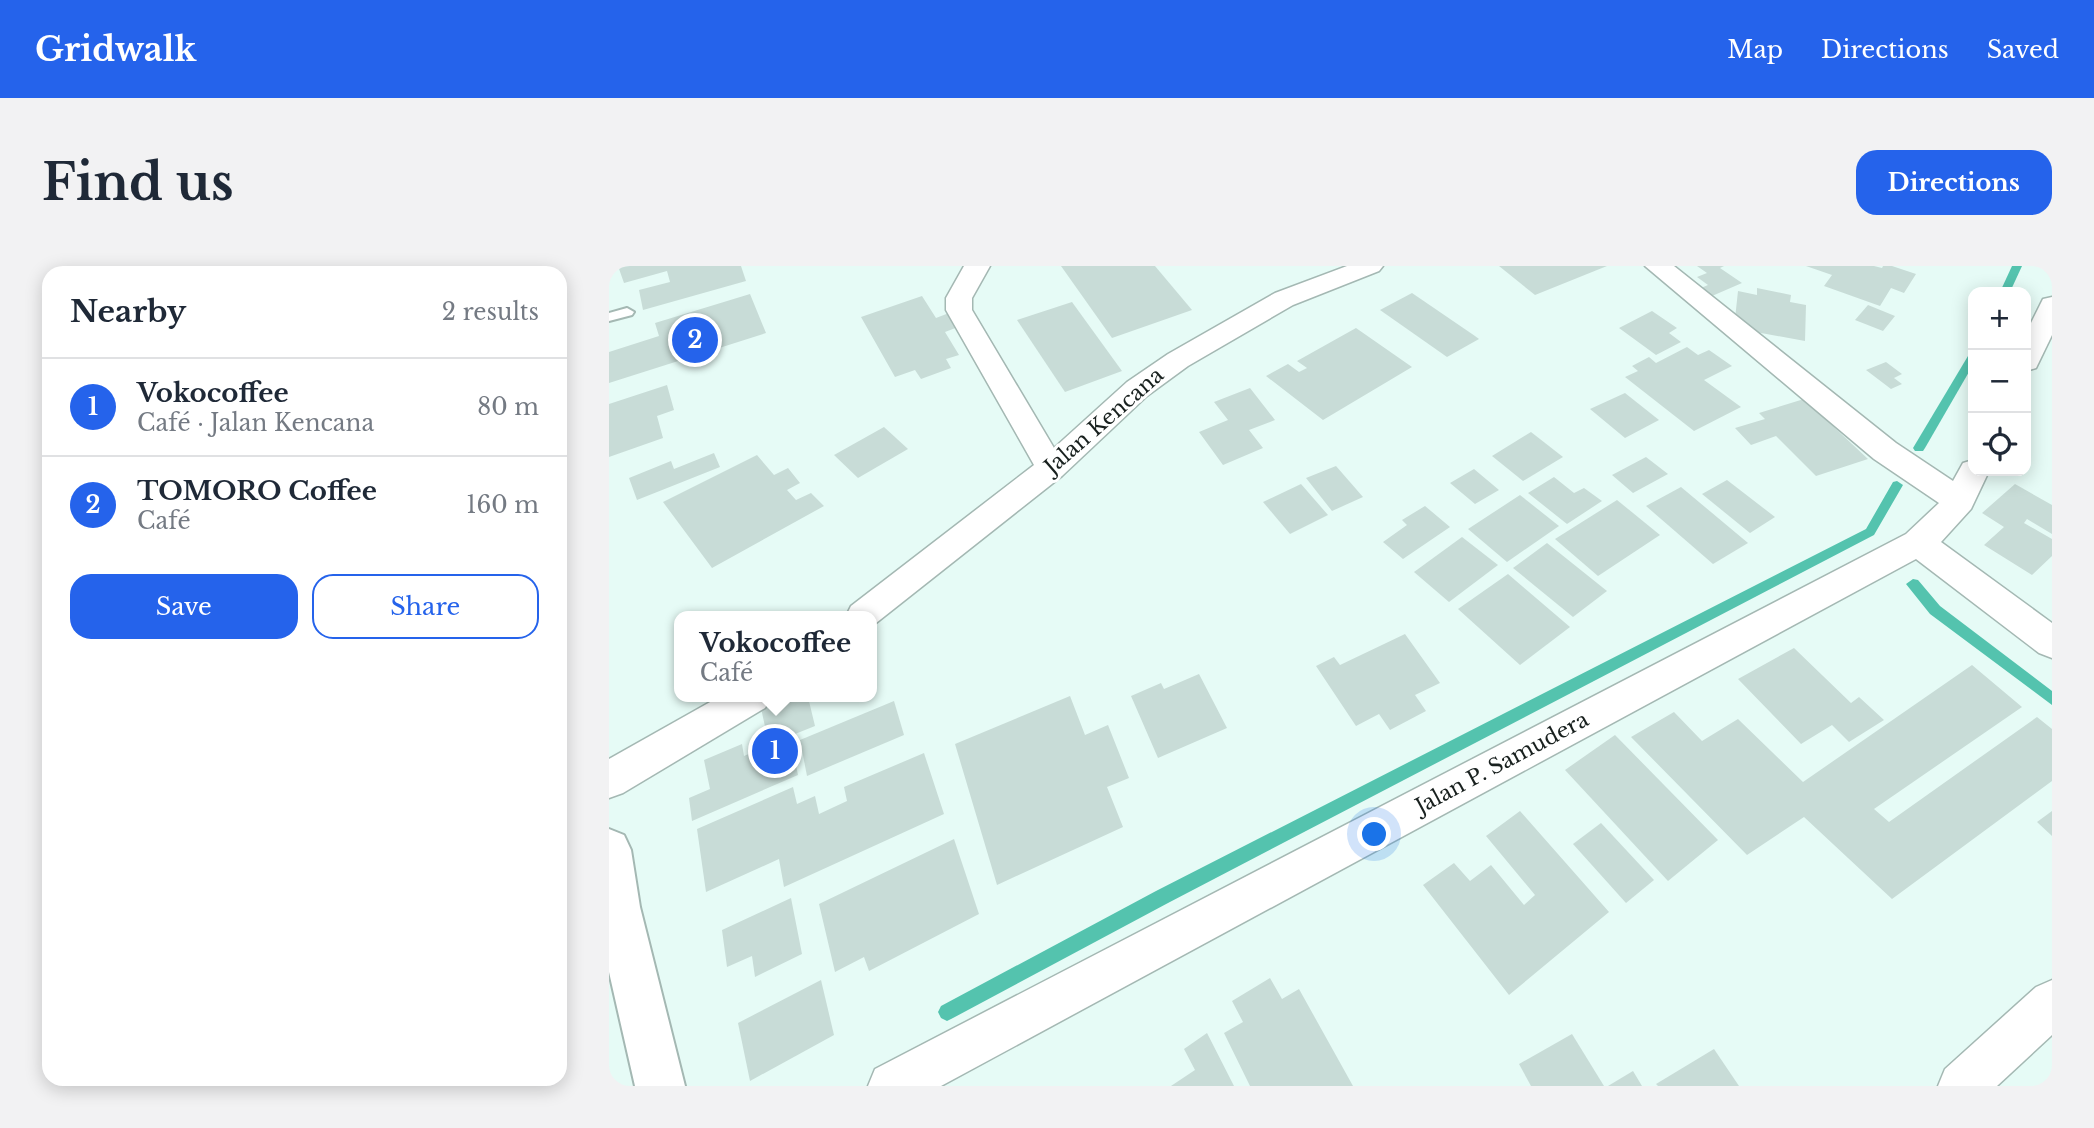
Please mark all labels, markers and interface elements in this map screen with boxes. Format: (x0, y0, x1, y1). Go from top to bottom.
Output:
text: Gridwalk (35, 29, 196, 70)
text: Map (1727, 35, 1783, 64)
text: Directions (1821, 35, 1949, 64)
text: Saved (1987, 35, 2059, 64)
button: Directions (1856, 150, 2052, 215)
text: Find us (42, 152, 234, 213)
map controls (1968, 287, 2031, 476)
button: + (1968, 287, 2031, 350)
text: Nearby (70, 293, 186, 330)
text: 2 results (442, 298, 539, 326)
pin: 2 (672, 314, 718, 366)
button: − (1968, 350, 2031, 413)
street label: Jalan Kencana (1037, 362, 1169, 482)
text: Vokocoffee (137, 377, 289, 409)
text: 1 (88, 393, 98, 421)
text: 80 m (477, 393, 539, 421)
text: Café · Jalan Kencana (137, 409, 374, 437)
button: locate (1968, 413, 2031, 476)
text: TOMORO Coffee (137, 475, 377, 507)
text: 2 (86, 491, 100, 519)
text: 160 m (466, 491, 539, 519)
text: Café (137, 507, 191, 535)
button: Save (70, 574, 298, 639)
button: Share (312, 574, 539, 639)
popup (674, 611, 877, 702)
text: Vokocoffee (700, 627, 851, 659)
text: Café (700, 659, 753, 687)
street label: Jalan P. Samudera (1408, 706, 1593, 821)
pin: 1 (752, 725, 798, 777)
your location (1357, 817, 1391, 851)

